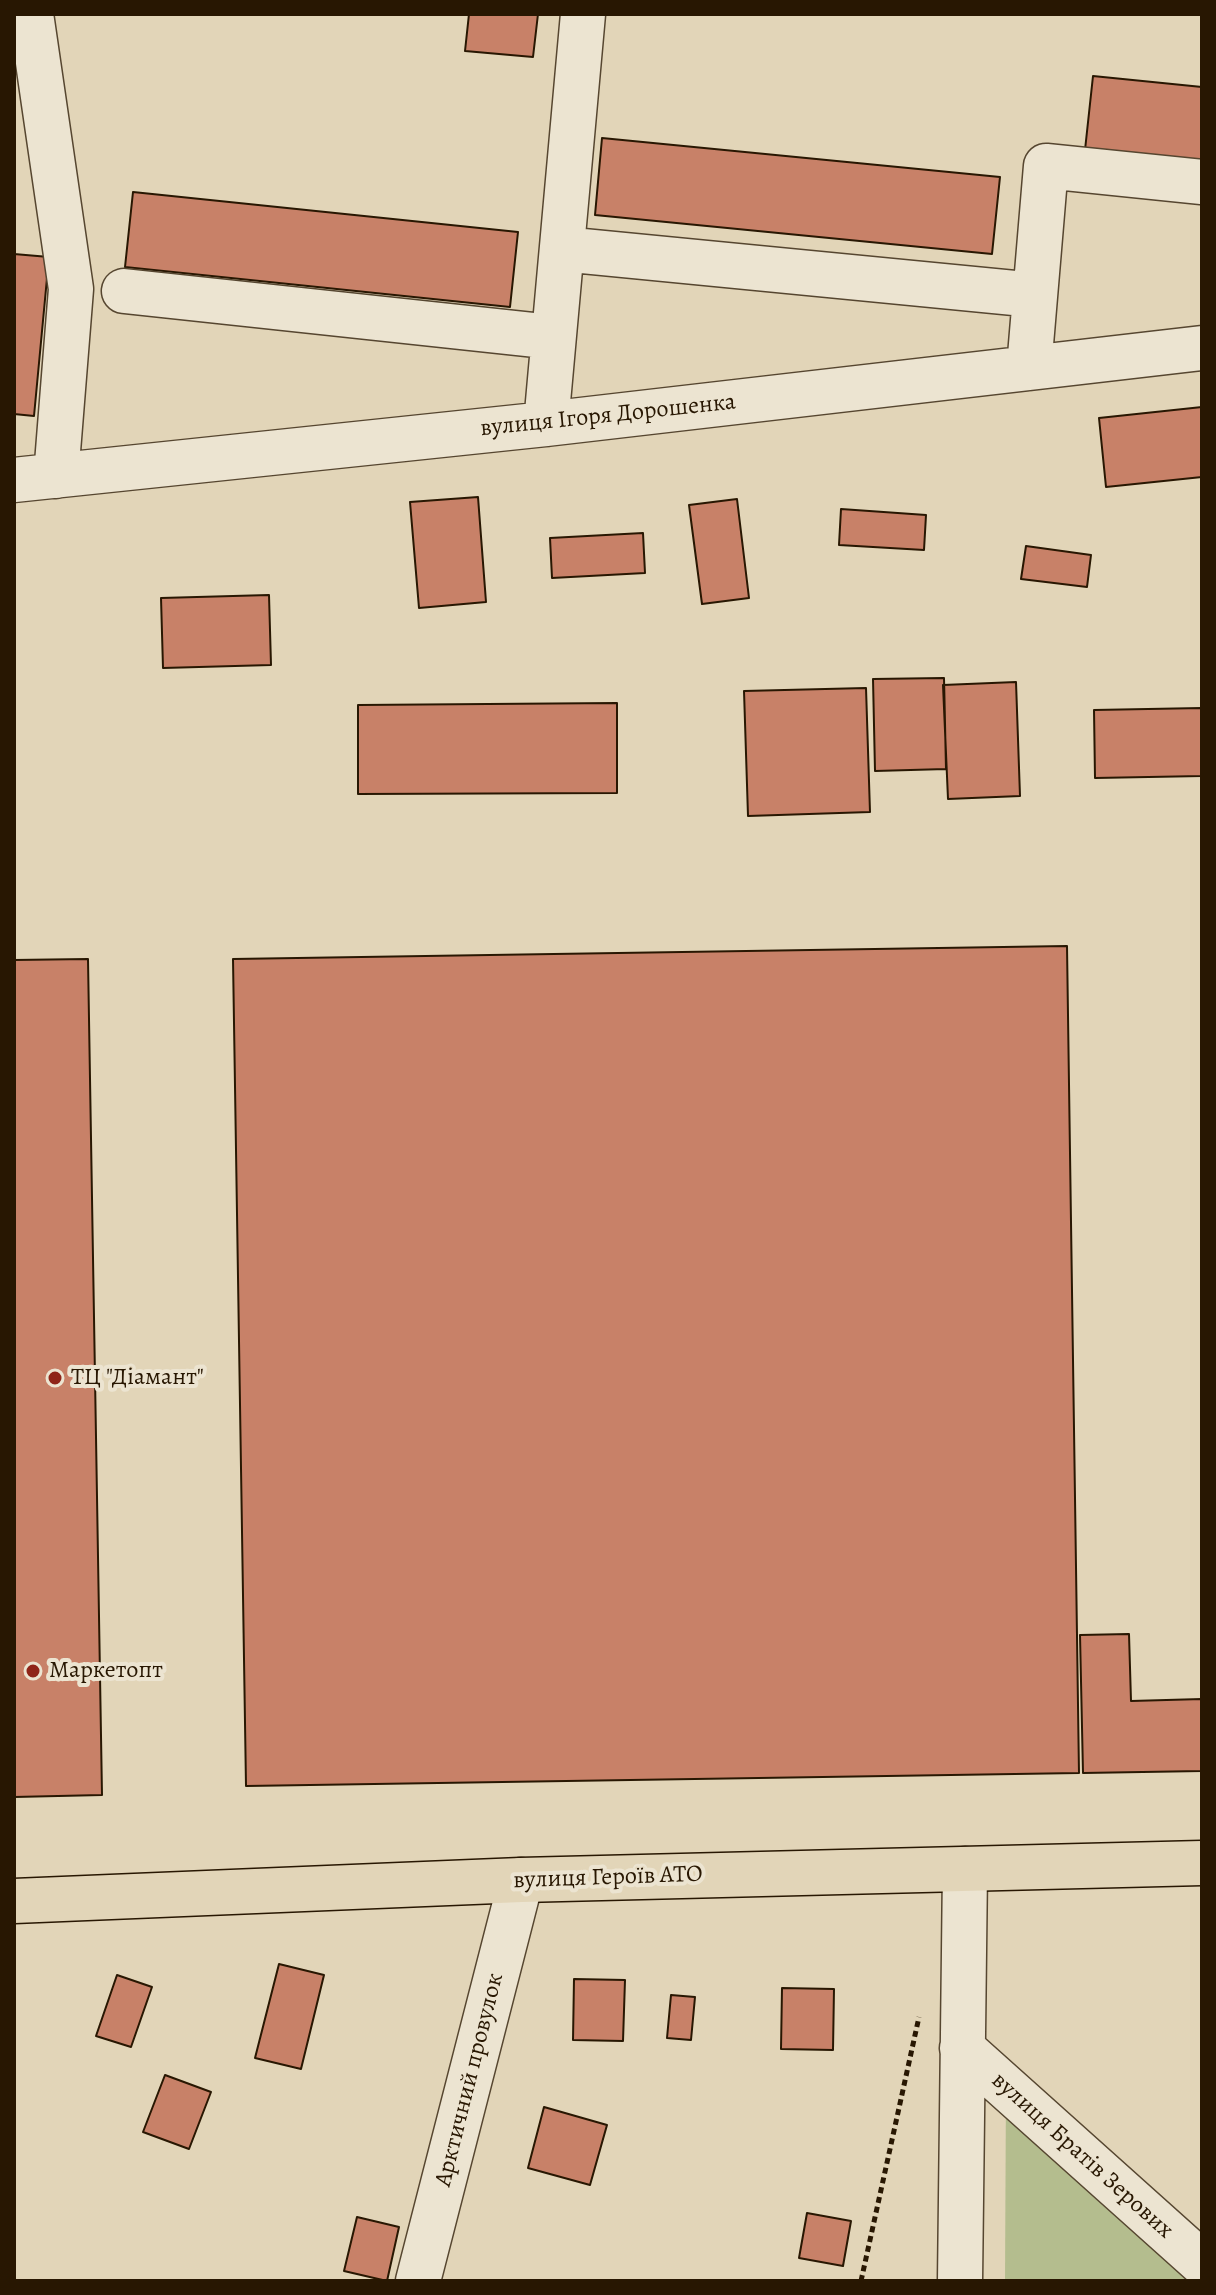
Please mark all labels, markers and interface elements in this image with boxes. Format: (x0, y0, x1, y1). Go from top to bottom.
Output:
street label: вулиця Ігоря Дорошенка (479, 388, 737, 444)
place label: ТЦ "Діамант" (71, 1364, 204, 1392)
marker: ТЦ "Діамант" (46, 1369, 64, 1387)
place label: Маркетопт (49, 1657, 163, 1685)
marker: Маркетопт (24, 1662, 42, 1680)
street label: вулиця Героїв АТО (513, 1860, 703, 1896)
street label: Арктичний провулок (430, 1970, 510, 2190)
street label: вулиця Братів Зерових (985, 2067, 1179, 2245)

